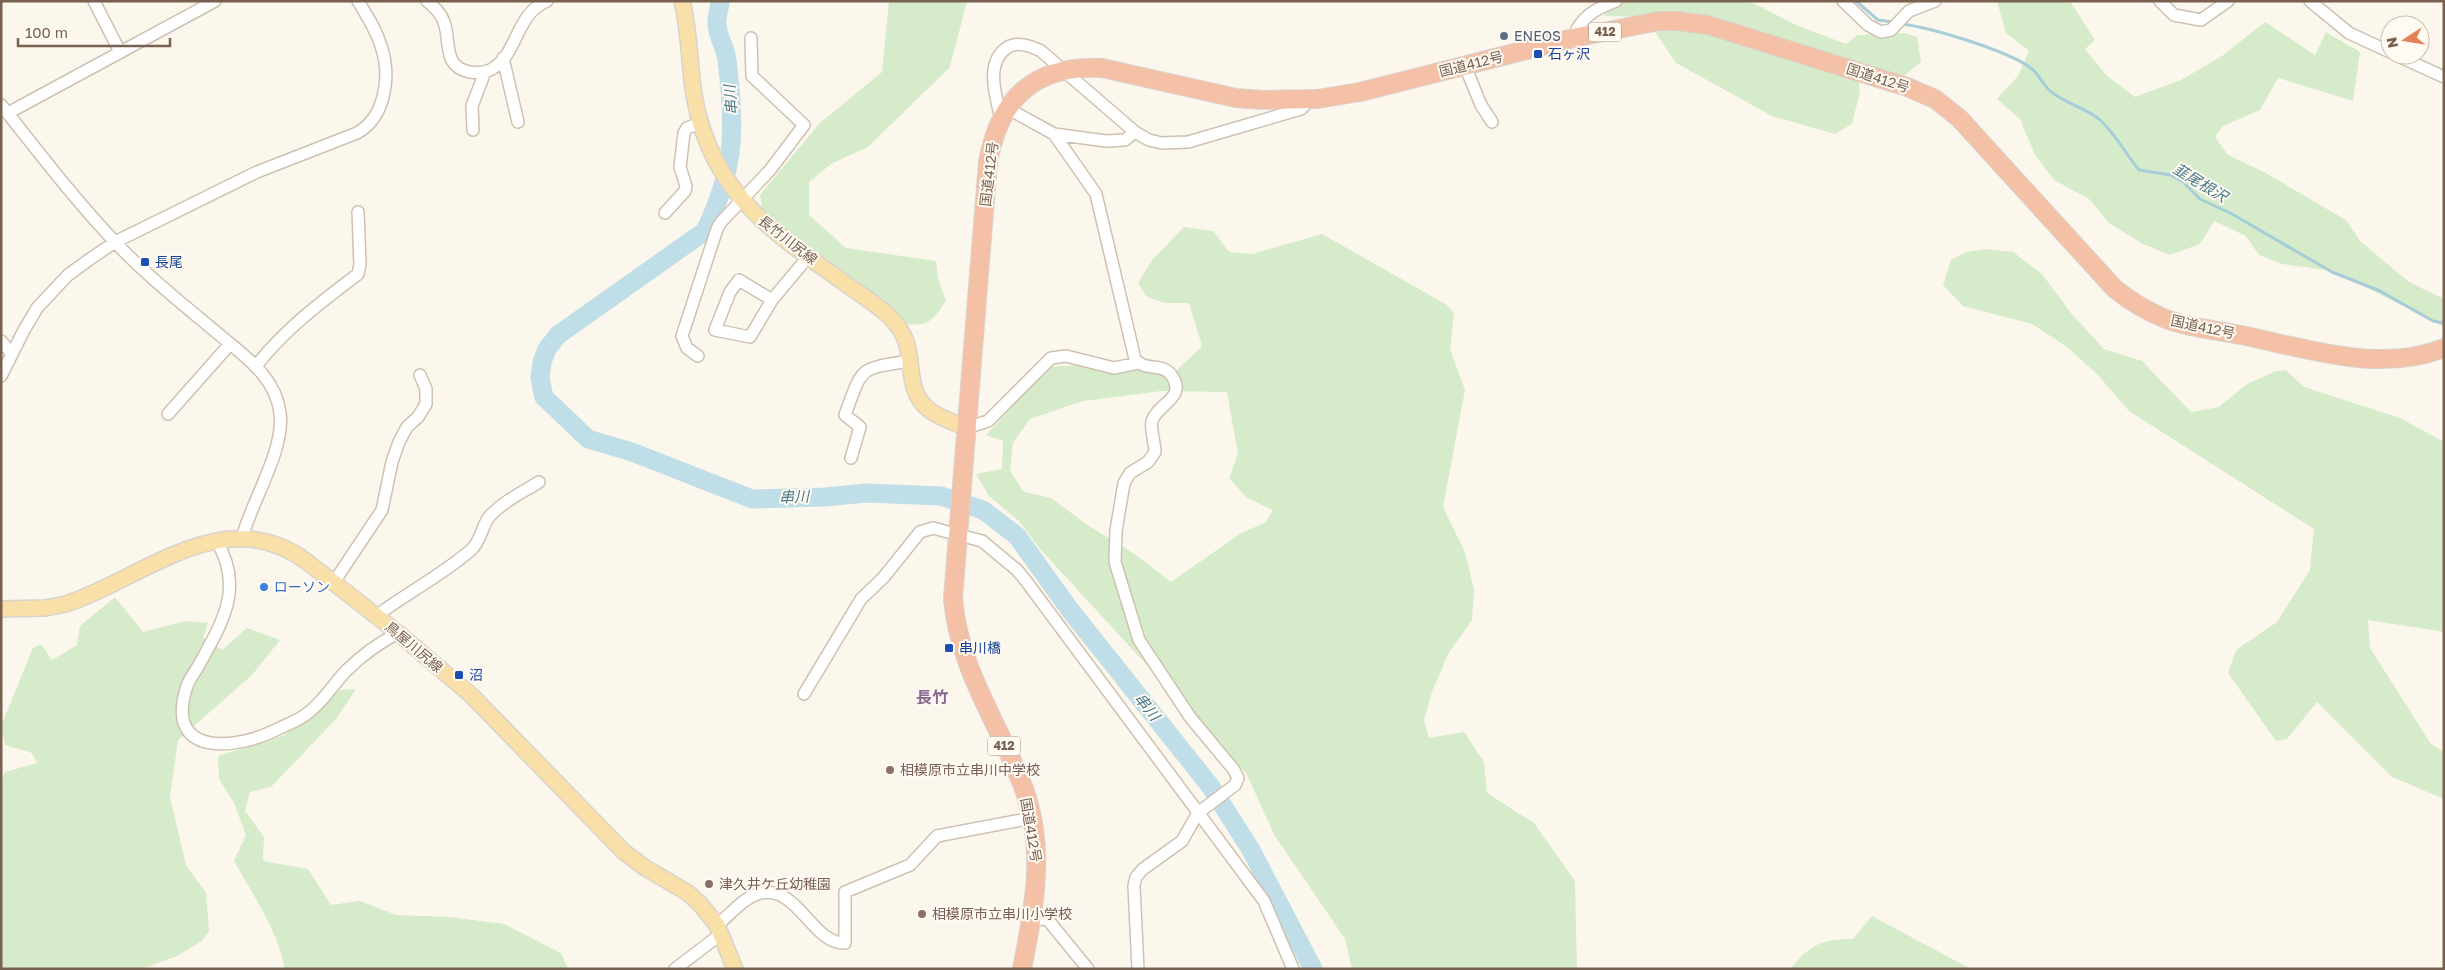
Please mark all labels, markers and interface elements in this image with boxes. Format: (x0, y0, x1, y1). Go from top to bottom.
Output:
scale bar (18, 15, 170, 47)
north arrow (2380, 15, 2430, 65)
road number: 412 (1589, 22, 1621, 42)
text: 100 m (25, 23, 68, 41)
place label: ENEOS (1514, 27, 1561, 44)
marker: ENEOS (1498, 30, 1510, 42)
text: N (2382, 36, 2401, 50)
place label: 石ヶ沢 (1548, 45, 1590, 62)
street label: 国道412号 (1437, 47, 1505, 80)
marker: 石ヶ沢 (1532, 48, 1544, 60)
street label: 国道412号 (1844, 59, 1912, 96)
water label: 串川 (720, 82, 740, 116)
street label: 国道412号 (976, 140, 1001, 207)
water label: 韮尾根沢 (2170, 159, 2233, 206)
street label: 長竹川尻線 (755, 211, 821, 268)
place label: 長尾 (155, 253, 183, 270)
marker: 長尾 (139, 256, 151, 268)
street label: 国道412号 (2169, 311, 2237, 342)
water label: 串川 (779, 486, 811, 506)
place label: ローソン (274, 578, 330, 595)
marker: ローソン (258, 581, 270, 593)
street label: 鳥屋川尻線 (382, 618, 447, 676)
place label: 串川橋 (959, 639, 1001, 656)
marker: 串川橋 (943, 642, 955, 654)
place label: 沼 (469, 666, 483, 683)
marker: 沼 (453, 669, 465, 681)
district label: 長竹 (916, 687, 948, 707)
water label: 串川 (1131, 689, 1165, 725)
road number: 412 (988, 736, 1020, 756)
place label: 相模原市立串川中学校 (900, 761, 1040, 778)
marker: 相模原市立串川中学校 (884, 764, 896, 776)
street label: 国道412号 (1017, 796, 1046, 864)
place label: 津久井ケ丘幼稚園 (719, 875, 831, 892)
marker: 津久井ケ丘幼稚園 (703, 878, 715, 890)
place label: 相模原市立串川小学校 (932, 905, 1072, 922)
marker: 相模原市立串川小学校 (916, 908, 928, 920)

